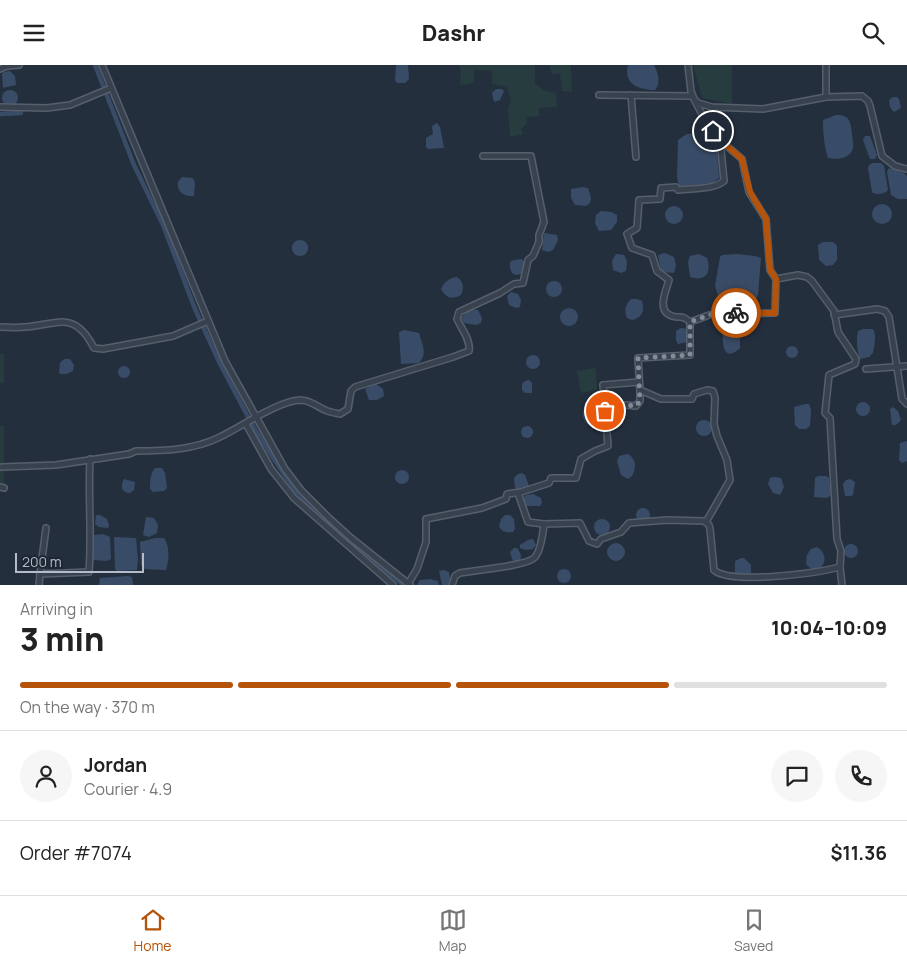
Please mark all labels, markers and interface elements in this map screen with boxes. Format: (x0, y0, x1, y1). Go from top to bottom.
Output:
text: Dashr (422, 18, 485, 48)
icon: menu (20, 19, 48, 47)
icon: search (859, 19, 887, 47)
pin (692, 110, 734, 152)
icon: home (699, 117, 727, 145)
courier (711, 288, 761, 338)
icon: bike (722, 299, 750, 327)
pin (584, 390, 626, 432)
icon: bag (591, 397, 619, 425)
scale bar (15, 550, 144, 573)
text: 200 m (22, 552, 62, 571)
text: Arriving in (20, 598, 93, 620)
text: 10:04–10:09 (771, 615, 887, 641)
text: 3 min (20, 617, 104, 661)
text: On the way · 370 m (20, 696, 155, 718)
button: person (20, 750, 72, 802)
button: chat (771, 750, 823, 802)
button: phone (835, 750, 887, 802)
text: Jordan (84, 752, 147, 778)
text: Courier · 4.9 (84, 778, 172, 800)
text: Order #7074 (20, 840, 132, 866)
text: $11.36 (831, 840, 887, 866)
tab: Home (134, 906, 171, 955)
tab: Map (439, 906, 467, 955)
tab: Saved (734, 906, 773, 955)

